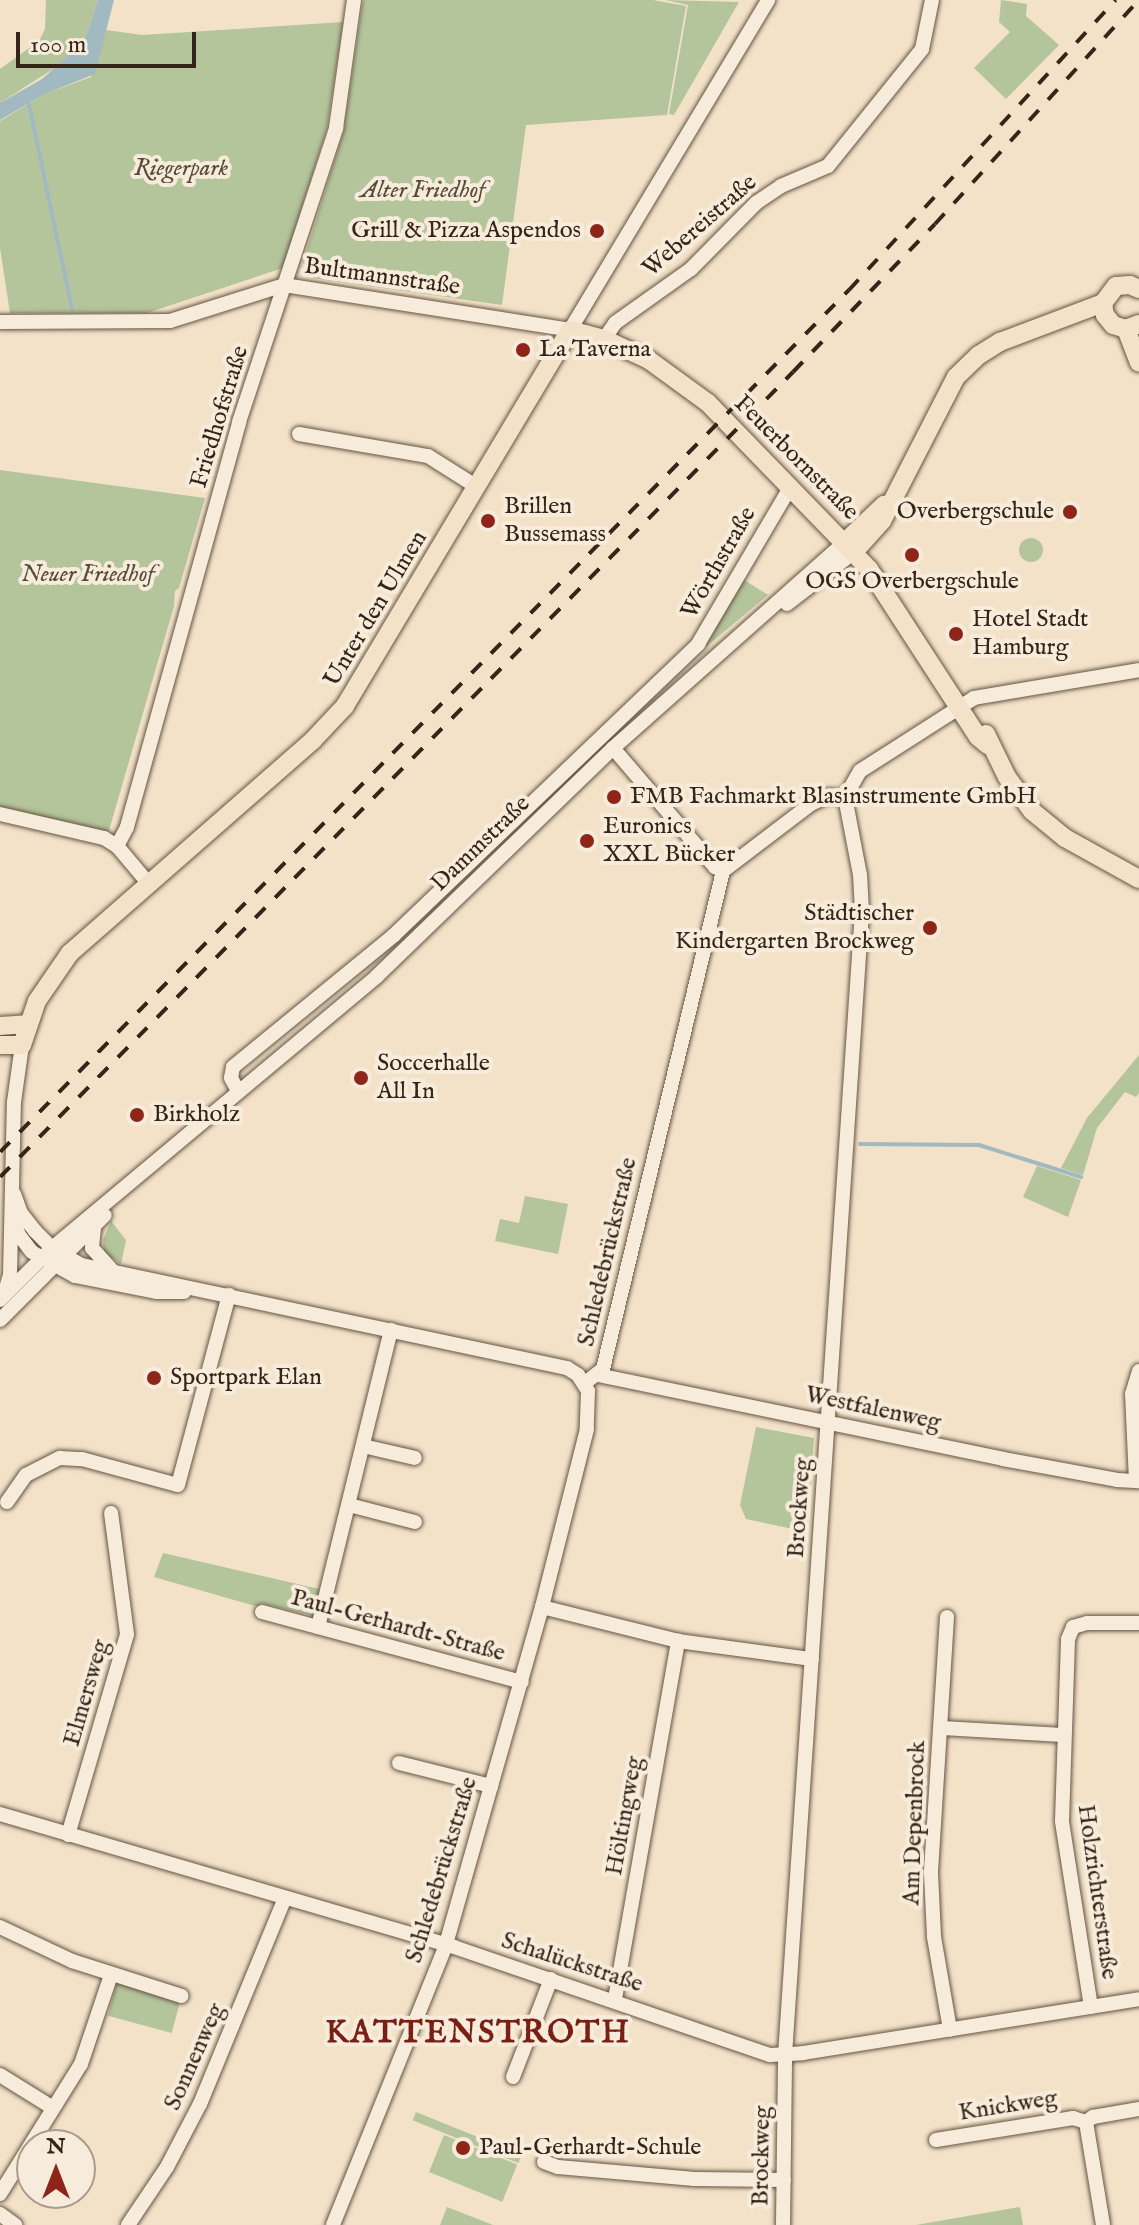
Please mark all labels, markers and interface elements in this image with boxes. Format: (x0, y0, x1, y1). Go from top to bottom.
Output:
scale bar (20, 16, 200, 66)
text: 100 m (30, 30, 86, 61)
park label: Riegerpark (134, 155, 228, 183)
street label: Webereistraße (637, 169, 763, 283)
park label: Alter Friedhof (360, 177, 486, 205)
place label: Grill & Pizza Aspendos (351, 217, 581, 245)
marker: Grill & Pizza Aspendos (588, 222, 606, 240)
street label: Bultmannstraße (302, 252, 462, 302)
place label: La Taverna (539, 336, 651, 364)
marker: La Taverna (514, 341, 532, 359)
street label: Friedhofstraße (185, 342, 255, 492)
street label: Feuerbornstraße (728, 390, 864, 526)
place label: Brillen Bussemass (504, 493, 606, 549)
place label: Overbergschule (897, 498, 1054, 526)
street label: Wörthstraße (675, 502, 763, 624)
marker: Overbergschule (1061, 503, 1079, 521)
marker: Brillen Bussemass (479, 512, 497, 530)
street label: Unter den Ulmen (318, 526, 434, 692)
marker: OGS Overbergschule (903, 546, 921, 564)
park label: Neuer Friedhof (21, 561, 155, 589)
place label: OGS Overbergschule (805, 568, 1019, 596)
place label: Hotel Stadt Hamburg (972, 606, 1088, 662)
marker: Hotel Stadt Hamburg (947, 625, 965, 643)
place label: FMB Fachmarkt Blasinstrumente GmbH (630, 783, 1037, 811)
marker: FMB Fachmarkt Blasinstrumente GmbH (605, 788, 623, 806)
street label: Dammstraße (426, 790, 536, 898)
place label: Euronics XXL Bücker (603, 813, 735, 869)
marker: Euronics XXL Bücker (578, 832, 596, 850)
place label: Städtischer Kindergarten Brockweg (675, 900, 914, 956)
marker: Städtischer Kindergarten Brockweg (921, 919, 939, 937)
place label: Soccerhalle All In (377, 1050, 490, 1106)
marker: Soccerhalle All In (352, 1069, 370, 1087)
place label: Birkholz (153, 1101, 240, 1129)
marker: Birkholz (128, 1106, 146, 1124)
street label: Schledebrückstraße (572, 1155, 644, 1349)
place label: Sportpark Elan (170, 1364, 322, 1392)
marker: Sportpark Elan (145, 1369, 163, 1387)
street label: Westfalenweg (802, 1381, 944, 1437)
street label: Brockweg (782, 1457, 818, 1559)
street label: Paul-Gerhardt-Straße (288, 1584, 508, 1668)
street label: Elmersweg (58, 1636, 116, 1750)
street label: Am Depenbrock (898, 1740, 932, 1906)
street label: Höltingweg (600, 1754, 650, 1878)
street label: Schledebrückstraße (400, 1773, 484, 1967)
street label: Holzrichterstraße (1070, 1803, 1124, 1981)
street label: Schalückstraße (498, 1927, 646, 1999)
street label: Sonnenweg (159, 1999, 231, 2115)
district label: KATTENSTROTH (325, 2015, 631, 2053)
street label: Knickweg (957, 2084, 1059, 2128)
street label: Brockweg (747, 2106, 777, 2206)
north arrow (16, 2129, 96, 2209)
text: N (46, 2133, 66, 2161)
place label: Paul-Gerhardt-Schule (479, 2134, 701, 2162)
marker: Paul-Gerhardt-Schule (454, 2139, 472, 2157)

